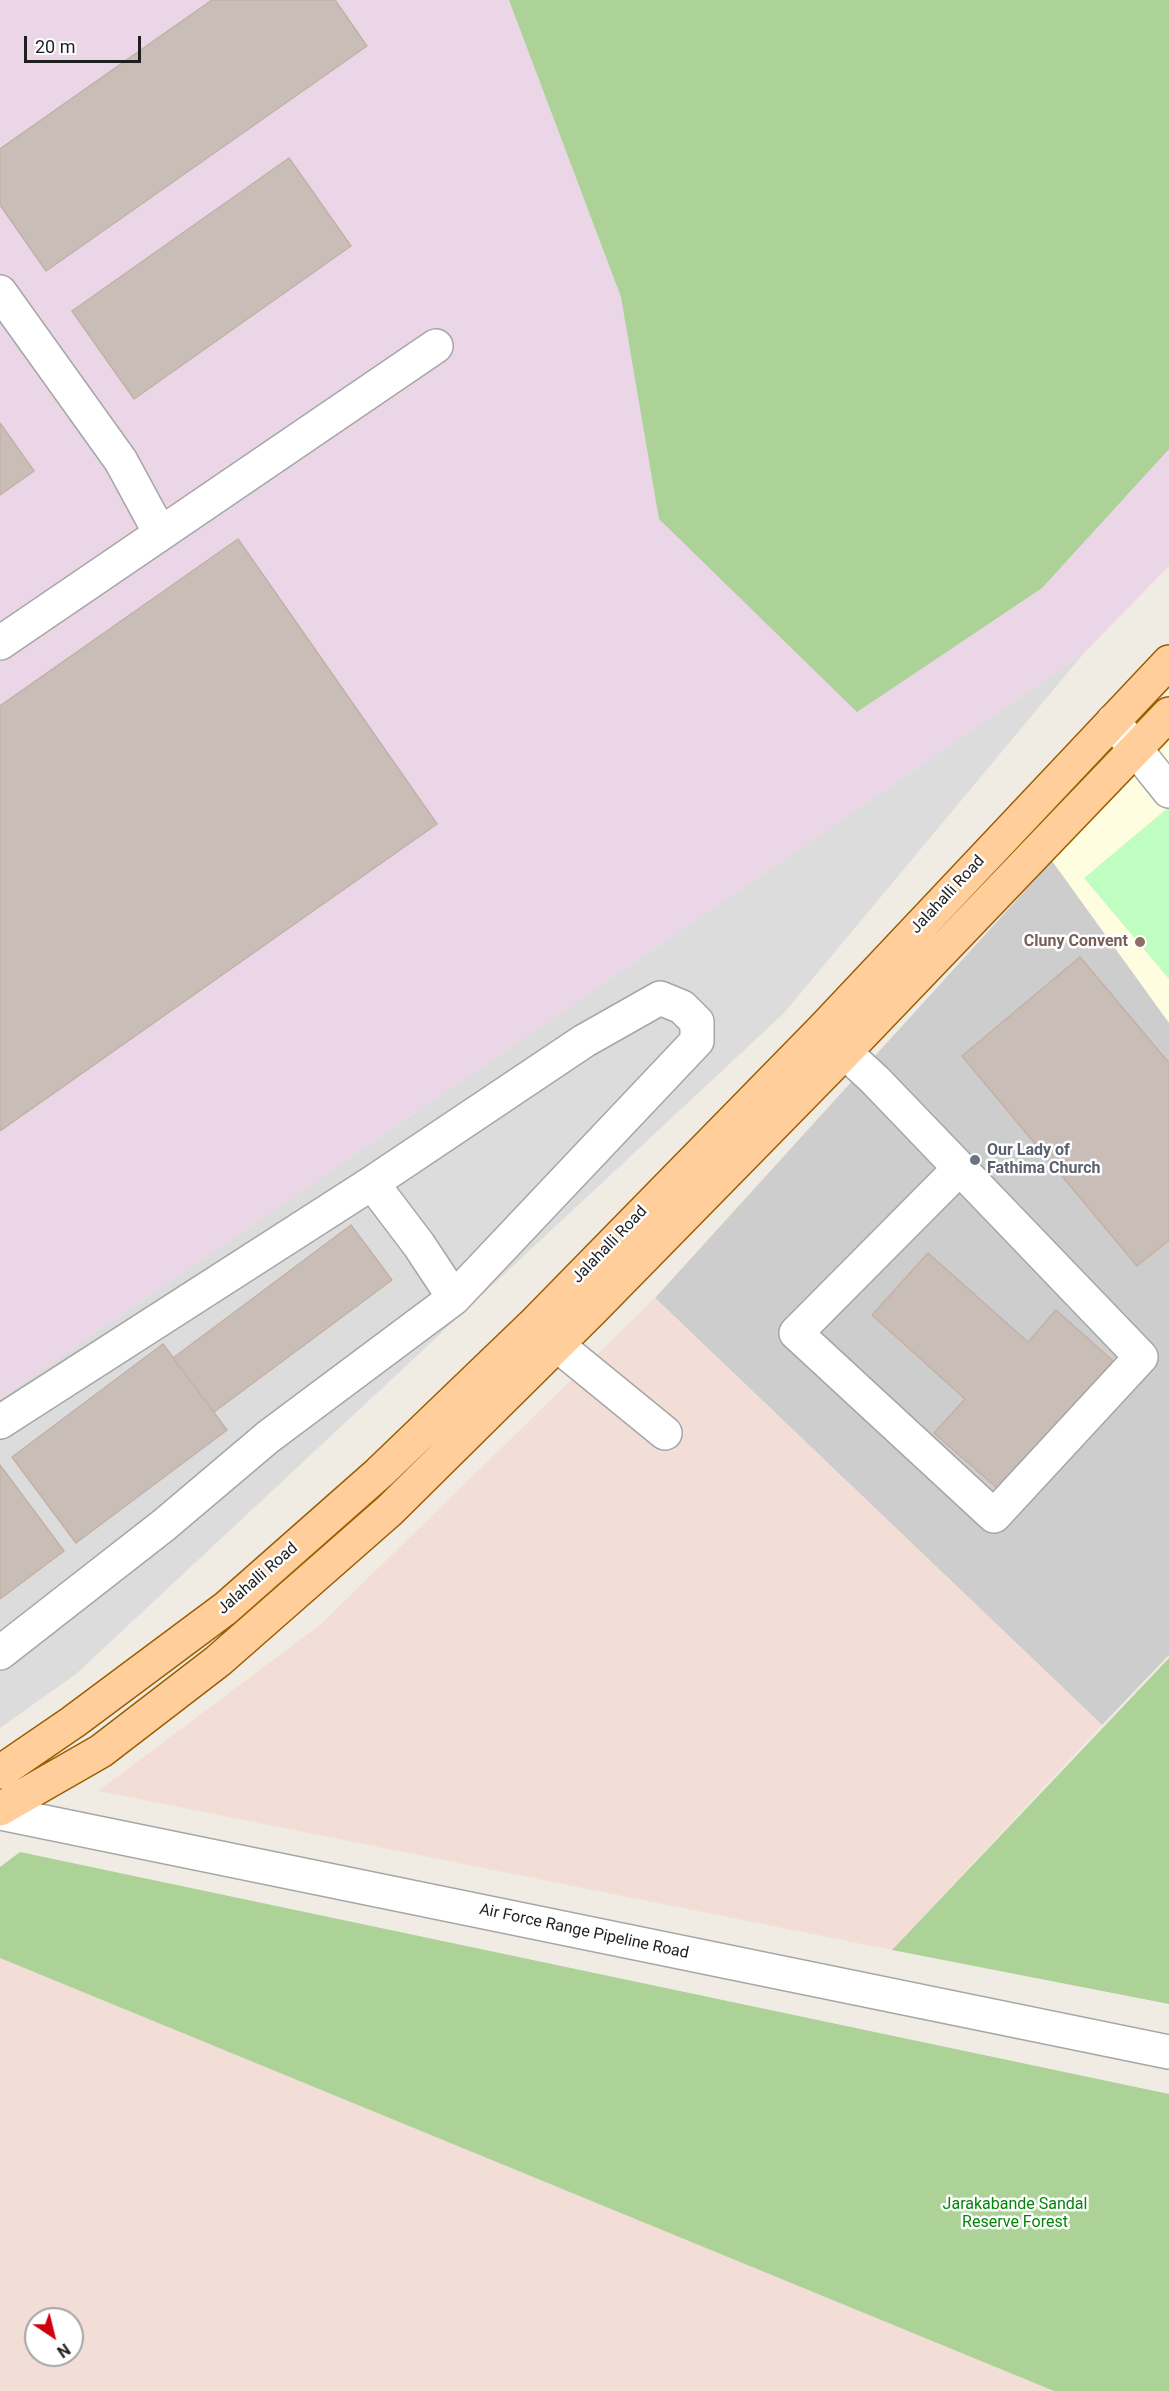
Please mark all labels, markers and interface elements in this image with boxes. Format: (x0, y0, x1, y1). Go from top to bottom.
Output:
scale bar (27, 24, 144, 62)
text: 20 m (35, 36, 75, 57)
street label: Jalahalli Road (907, 852, 989, 938)
place label: Cluny Convent (1024, 932, 1128, 952)
marker: Cluny Convent (1133, 935, 1147, 949)
place label: Our Lady of Fathima Church (987, 1141, 1100, 1179)
marker: Our Lady of Fathima Church (968, 1153, 982, 1167)
street label: Jalahalli Road (568, 1202, 652, 1288)
street label: Jalahalli Road (214, 1539, 302, 1619)
street label: Air Force Range Pipeline Road (477, 1900, 691, 1964)
park label: Jarakabande Sandal Reserve Forest (943, 2195, 1087, 2233)
north arrow (24, 2307, 84, 2367)
text: N (53, 2339, 74, 2362)

